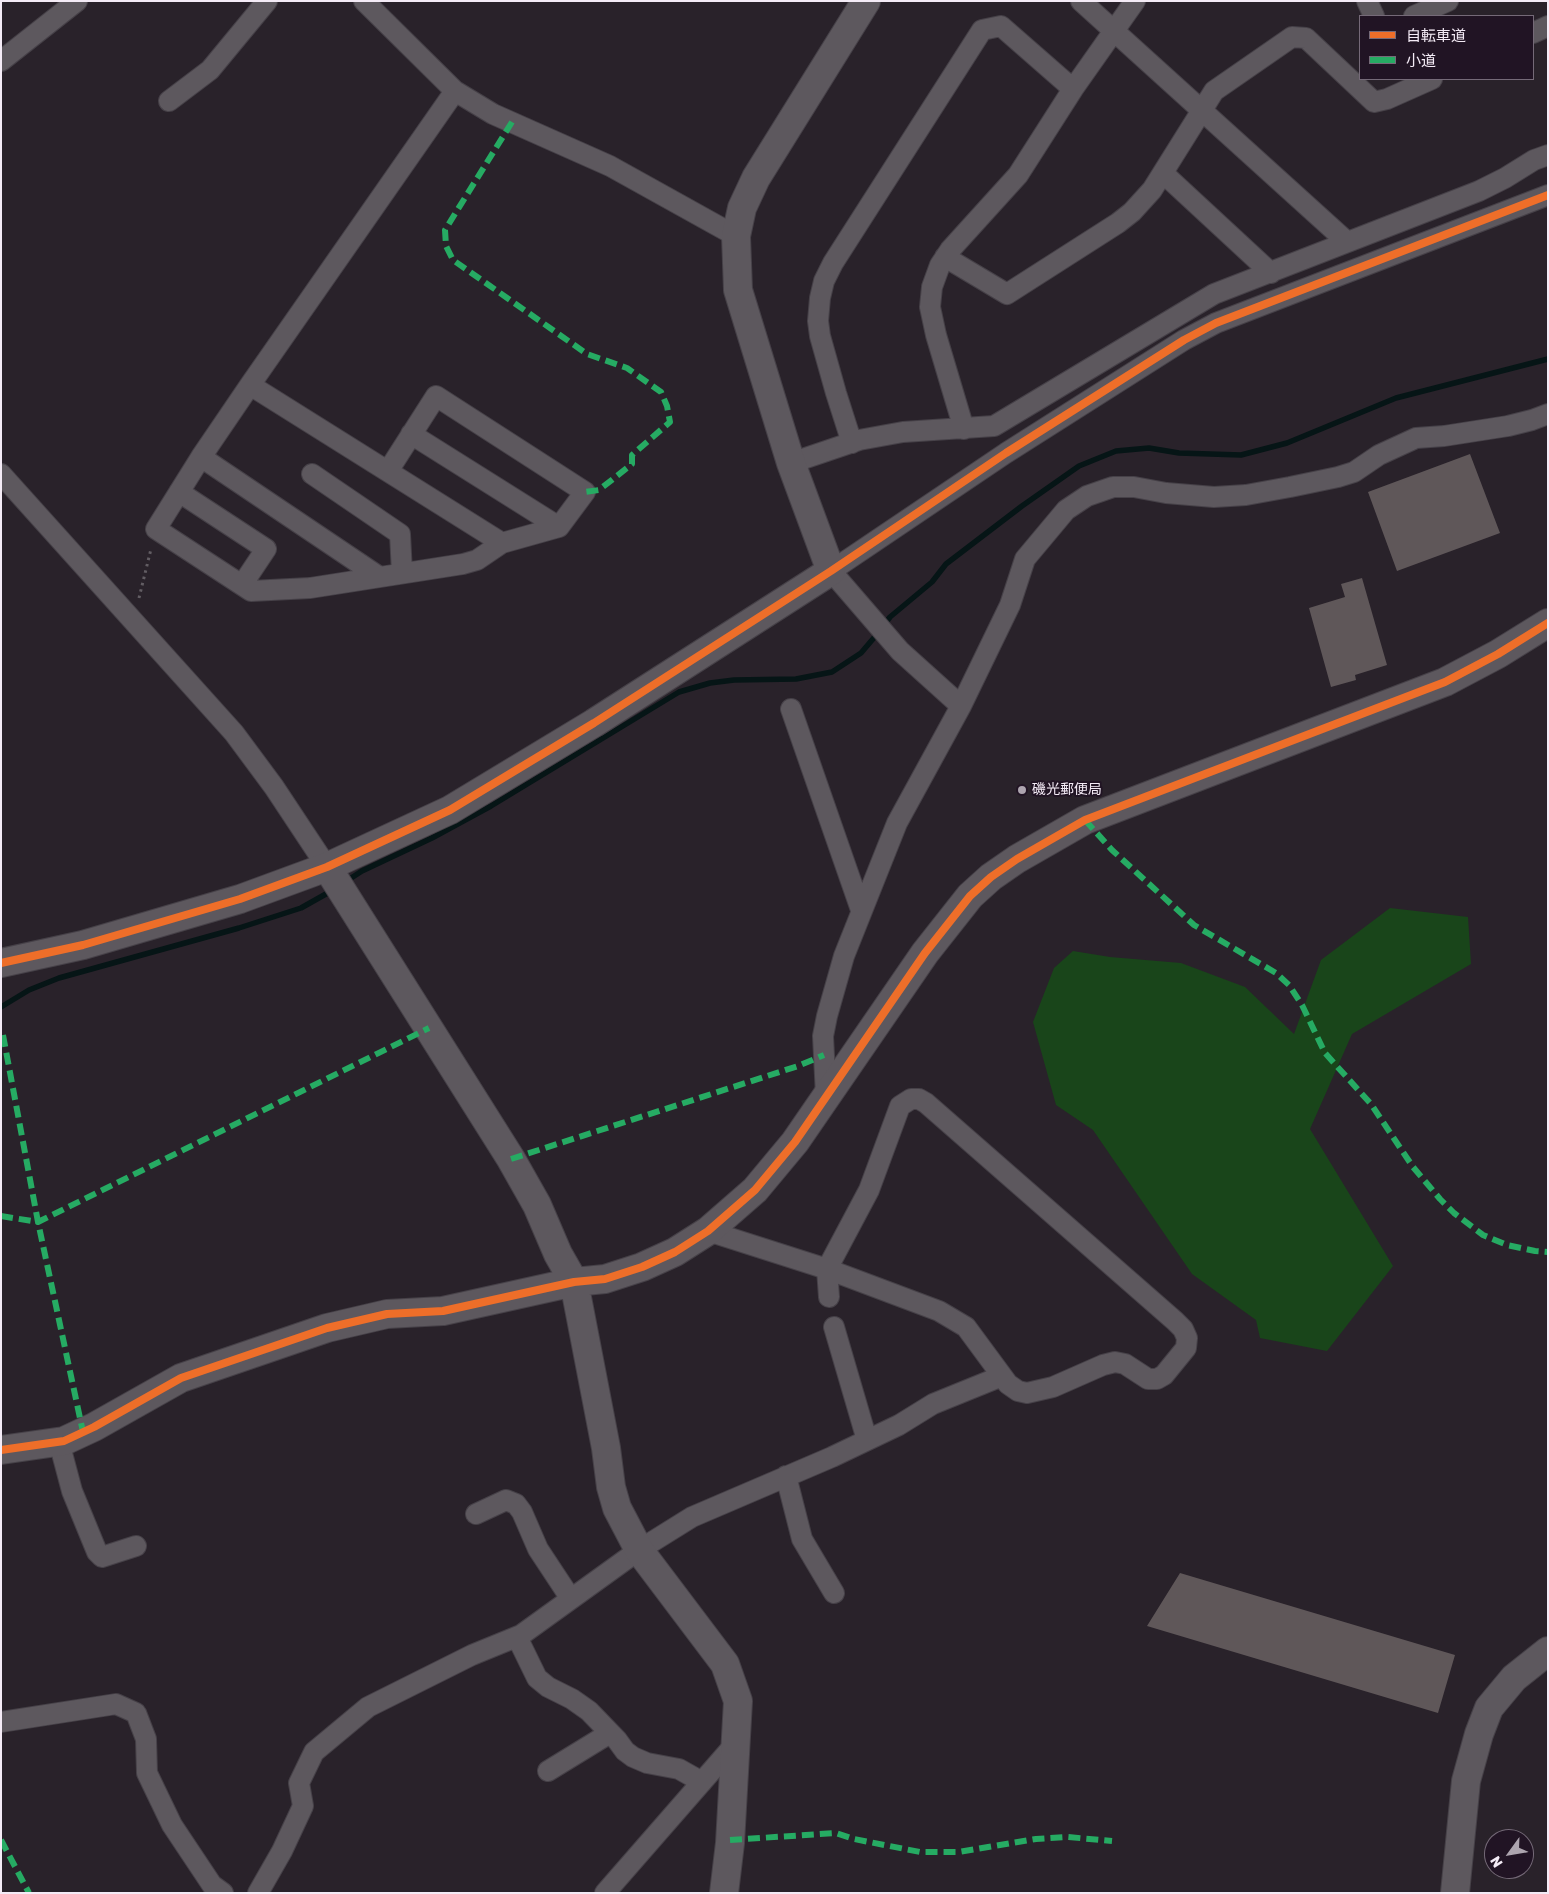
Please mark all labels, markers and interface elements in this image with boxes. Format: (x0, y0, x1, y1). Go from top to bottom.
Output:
legend (1359, 15, 1534, 80)
text: 自転車道 (1406, 27, 1466, 45)
text: 小道 (1406, 52, 1436, 70)
place label: 磯光郵便局 (1032, 782, 1102, 798)
marker: 磯光郵便局 (1016, 784, 1028, 796)
north arrow (1484, 1829, 1534, 1879)
text: N (1487, 1853, 1507, 1870)

